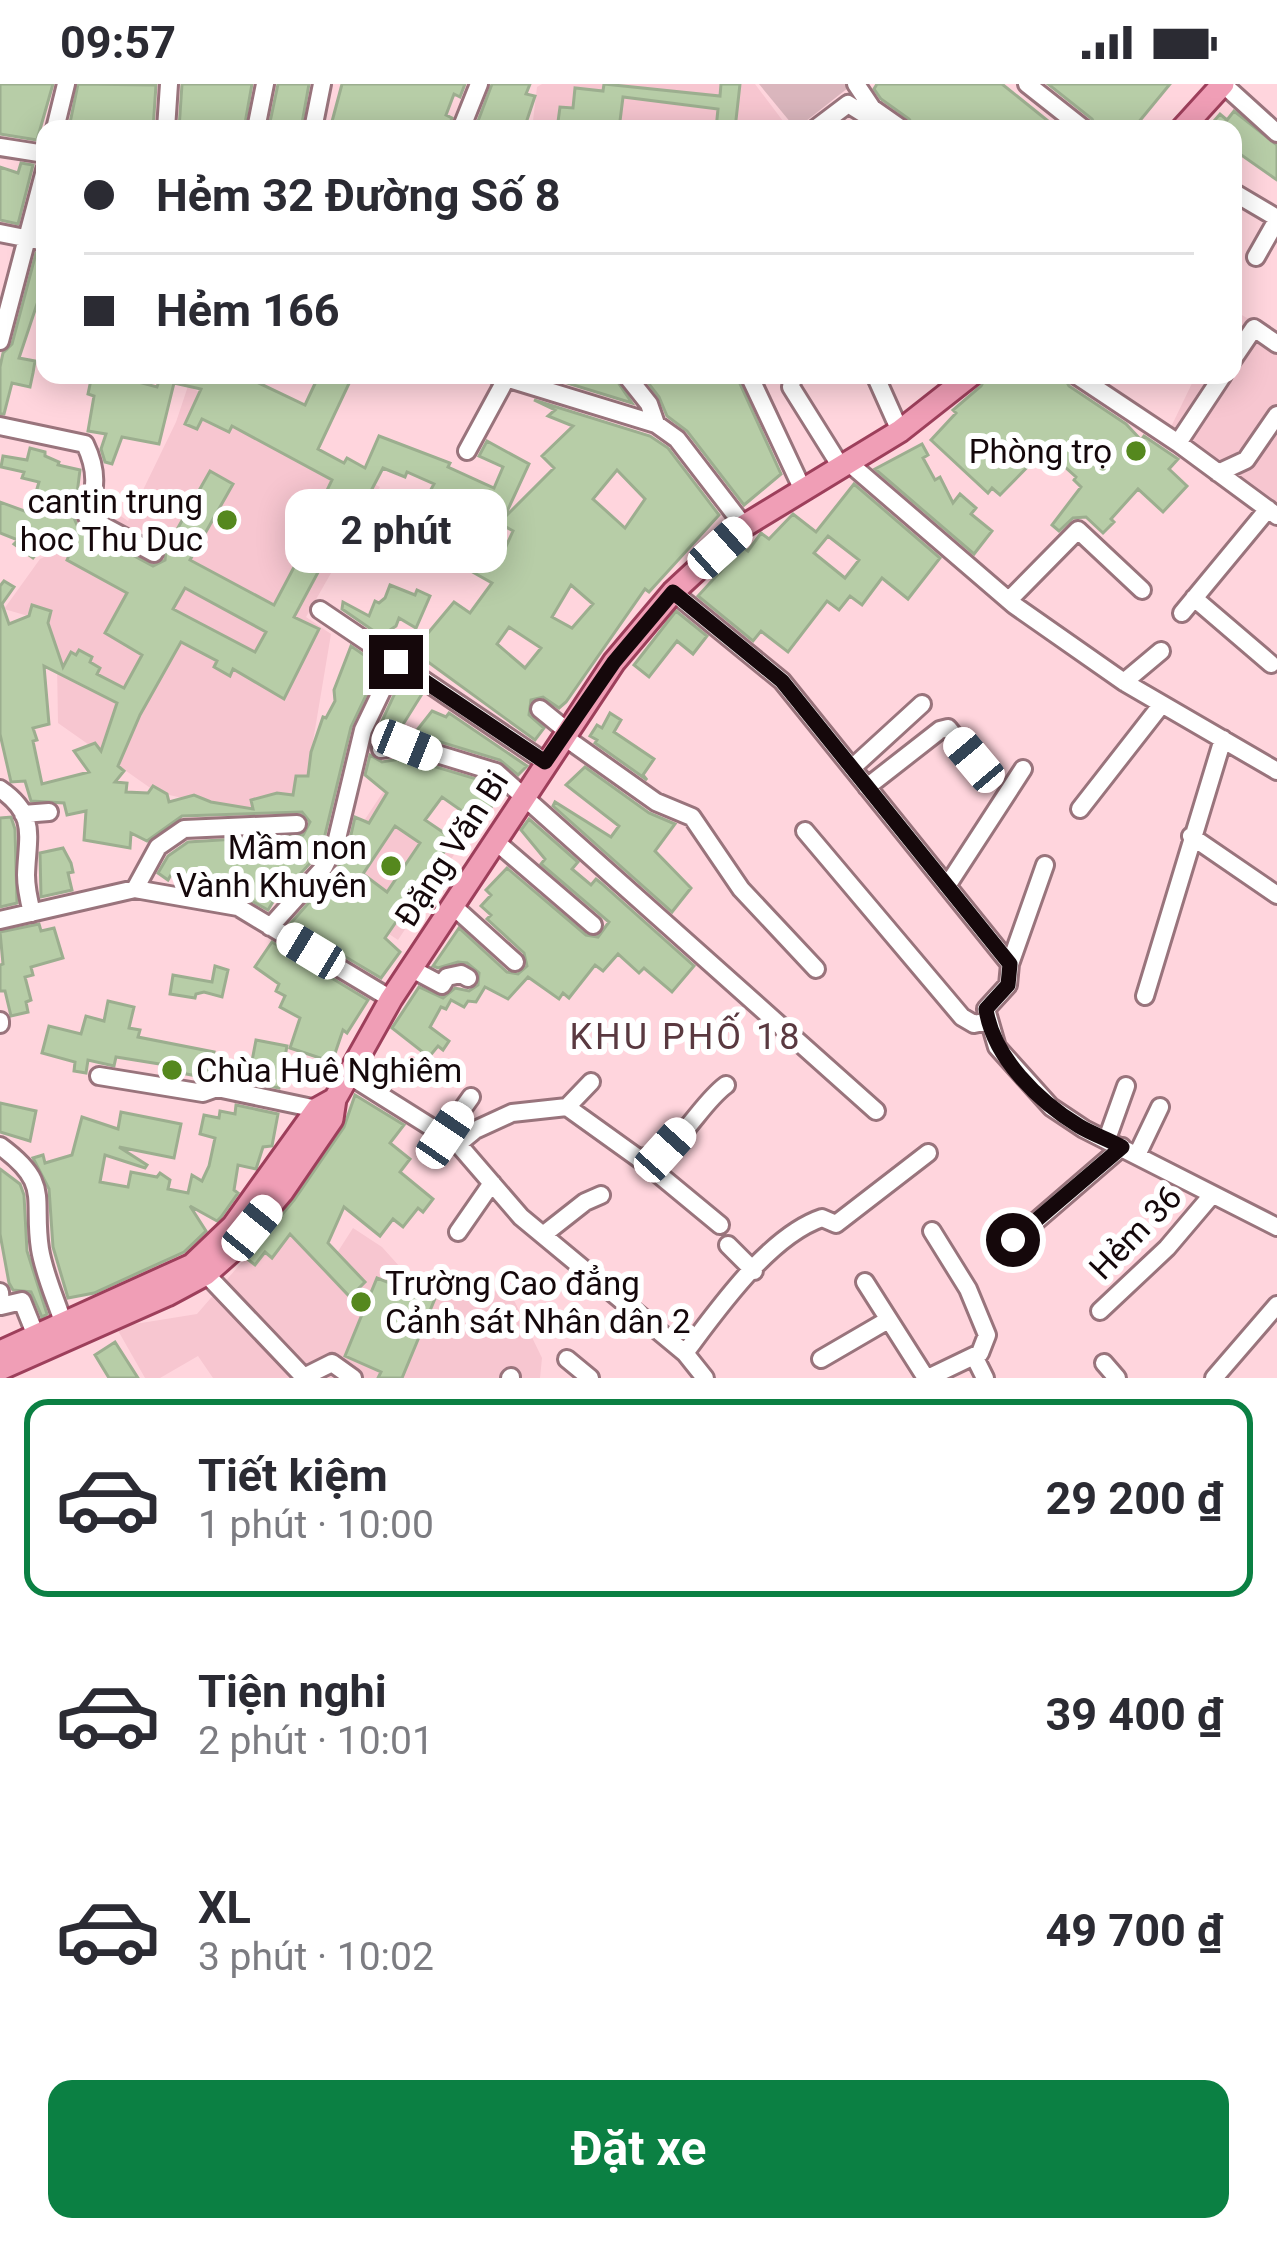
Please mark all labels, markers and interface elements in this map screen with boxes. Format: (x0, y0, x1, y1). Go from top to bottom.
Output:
text: 09:57 (60, 16, 176, 69)
text: Hẻm 32 Đường Số 8 (156, 169, 561, 222)
text: Hẻm 166 (156, 284, 340, 337)
place label: Phòng trọ (969, 432, 1112, 471)
marker: Phòng trọ (1123, 438, 1149, 464)
place label: cantin trung hoc Thu Duc (20, 482, 203, 559)
callout: 2 phút (285, 488, 507, 572)
marker: cantin trung hoc Thu Duc (214, 507, 240, 533)
text: 2 phút (341, 508, 451, 554)
car (681, 511, 759, 585)
route end (369, 635, 423, 689)
car (367, 715, 447, 775)
car (937, 721, 1011, 799)
street label: Đặng Văn Bi (387, 763, 516, 934)
place label: Mầm non Vành Khuyên (176, 828, 367, 905)
marker: Mầm non Vành Khuyên (378, 853, 404, 879)
car (271, 917, 351, 985)
district label: KHU PHỐ 18 (569, 1012, 803, 1058)
place label: Chùa Huê Nghiêm (196, 1051, 462, 1090)
marker: Chùa Huê Nghiêm (159, 1057, 185, 1083)
car (410, 1095, 480, 1175)
car (628, 1111, 702, 1189)
street label: Hẻm 36 (1081, 1177, 1189, 1287)
car (215, 1189, 289, 1267)
route start (986, 1213, 1040, 1267)
place label: Trường Cao đẳng Cảnh sát Nhân dân 2 (385, 1264, 691, 1341)
marker: Trường Cao đẳng Cảnh sát Nhân dân 2 (348, 1289, 374, 1315)
icon: car (54, 1444, 162, 1552)
text: Tiết kiệm (198, 1449, 388, 1502)
text: 29 200 ₫ (1046, 1472, 1223, 1525)
text: 1 phút · 10:00 (198, 1502, 434, 1548)
icon: car (54, 1660, 162, 1768)
text: Tiện nghi (198, 1665, 387, 1718)
text: 39 400 ₫ (1046, 1688, 1223, 1741)
text: 2 phút · 10:01 (198, 1718, 434, 1764)
icon: car (54, 1876, 162, 1984)
text: XL (198, 1881, 251, 1934)
text: 49 700 ₫ (1046, 1904, 1223, 1957)
text: 3 phút · 10:02 (198, 1934, 434, 1980)
button: Đặt xe (48, 2080, 1229, 2218)

